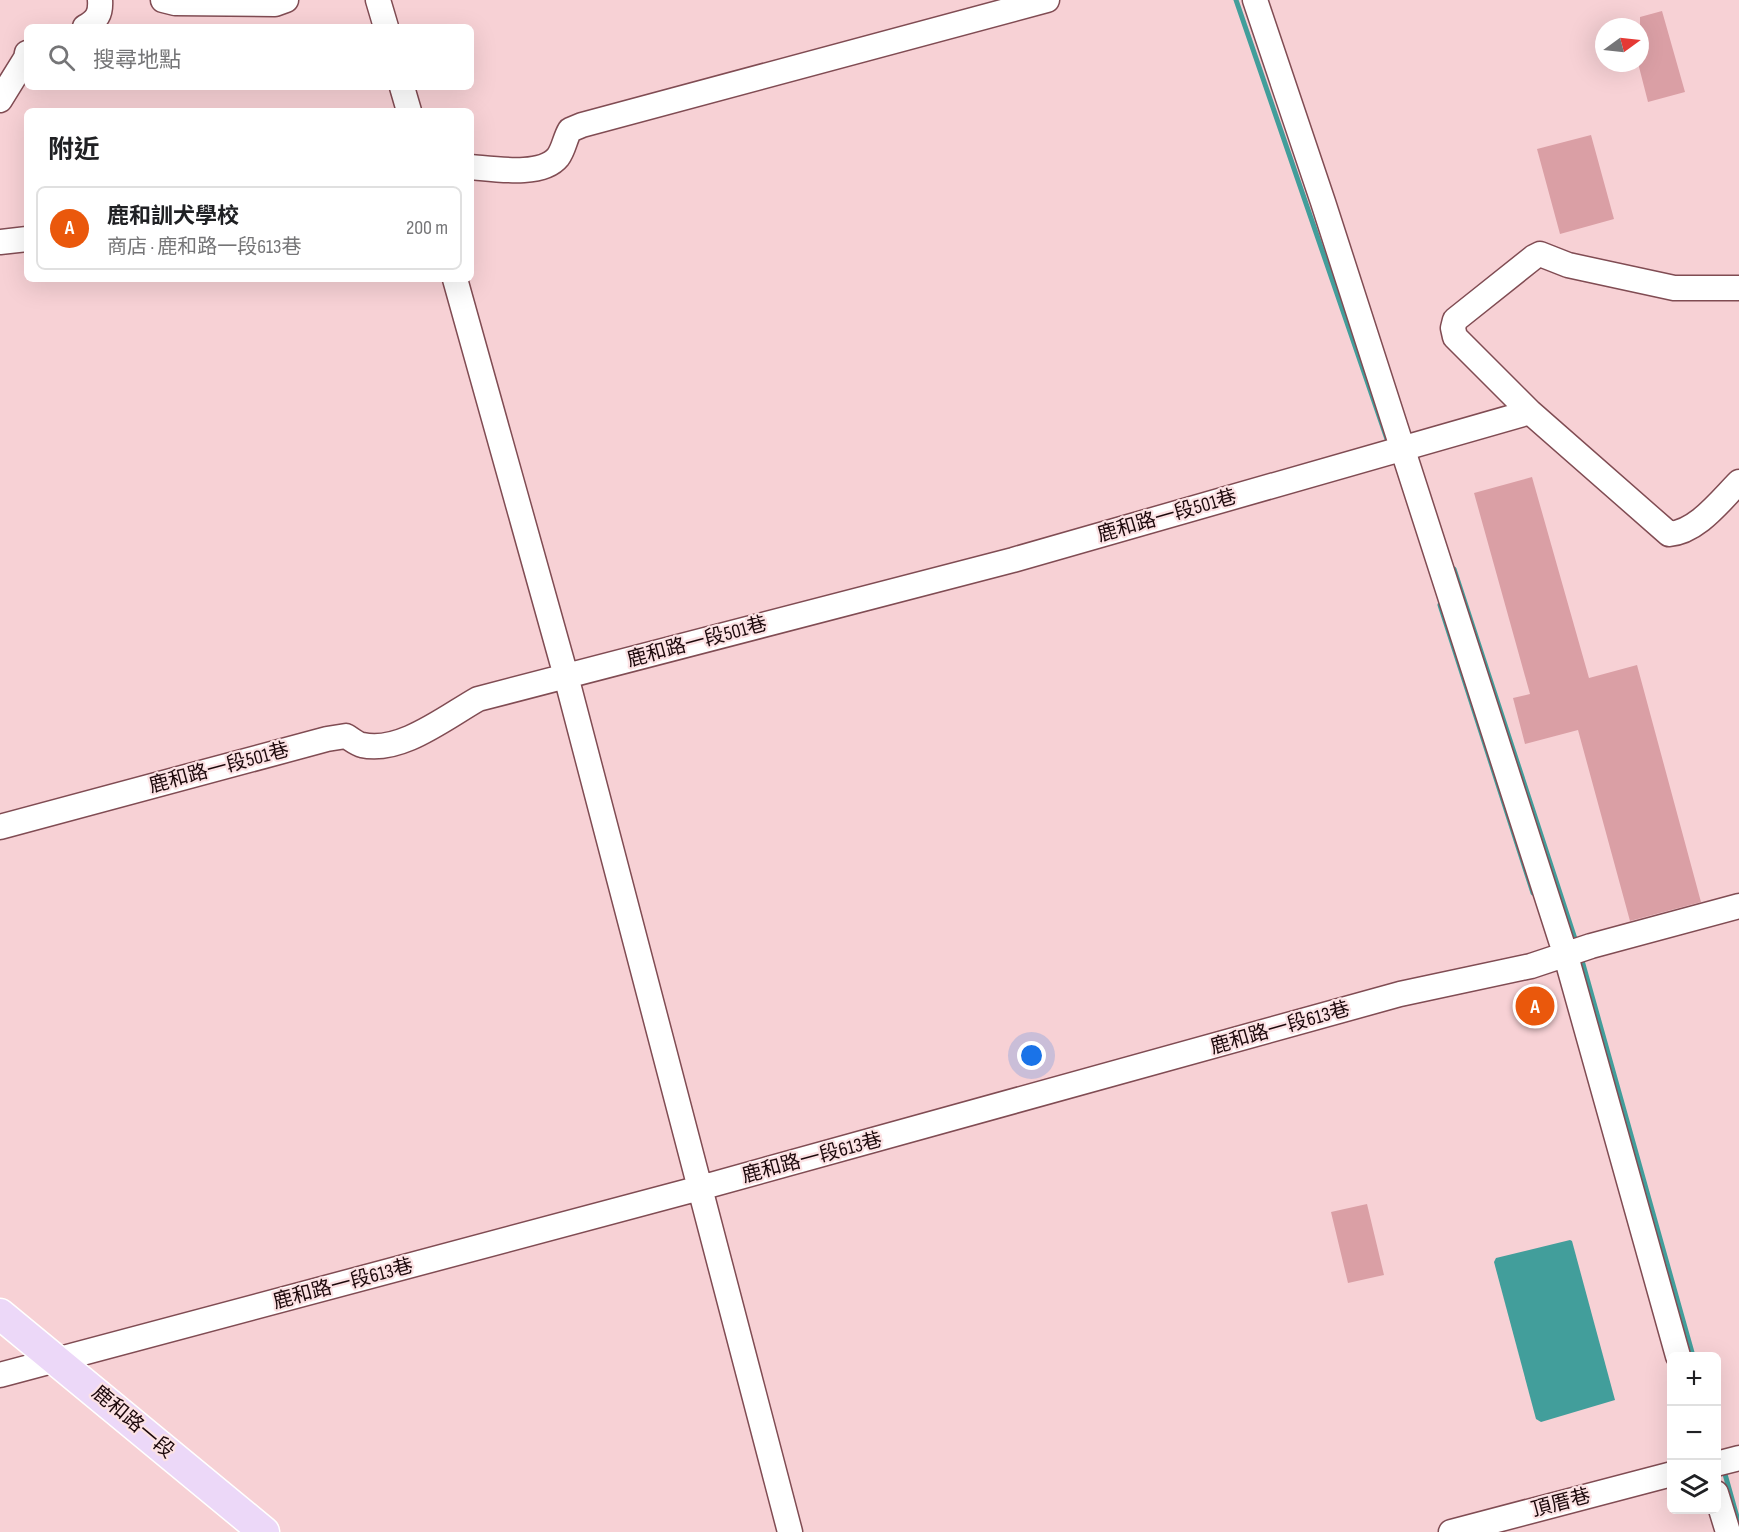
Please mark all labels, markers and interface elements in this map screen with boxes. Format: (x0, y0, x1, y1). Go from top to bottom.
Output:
north arrow (1595, 18, 1649, 72)
search box (24, 24, 474, 90)
icon: search (45, 41, 78, 74)
text: 搜尋地點 (93, 47, 181, 74)
text: 附近 (48, 135, 100, 166)
text: 鹿和訓犬學校 (107, 203, 239, 230)
text: A (65, 216, 74, 240)
text: 200 m (406, 216, 448, 240)
text: 商店 · 鹿和路一段613巷 (107, 235, 301, 259)
street label: 鹿和路一段501巷 (1095, 485, 1239, 547)
street label: 鹿和路一段501巷 (624, 612, 770, 672)
street label: 鹿和路一段501巷 (146, 738, 292, 798)
pin: A (1516, 984, 1555, 1028)
street label: 鹿和路一段613巷 (1207, 997, 1353, 1059)
your location (1017, 1041, 1046, 1070)
street label: 鹿和路一段613巷 (739, 1128, 885, 1188)
street label: 鹿和路一段613巷 (270, 1254, 416, 1314)
map controls (1667, 1352, 1721, 1514)
button: + (1667, 1352, 1721, 1406)
street label: 鹿和路一段 (87, 1381, 179, 1463)
button: − (1667, 1406, 1721, 1460)
button: layers (1667, 1460, 1721, 1514)
street label: 頂厝巷 (1529, 1484, 1593, 1522)

